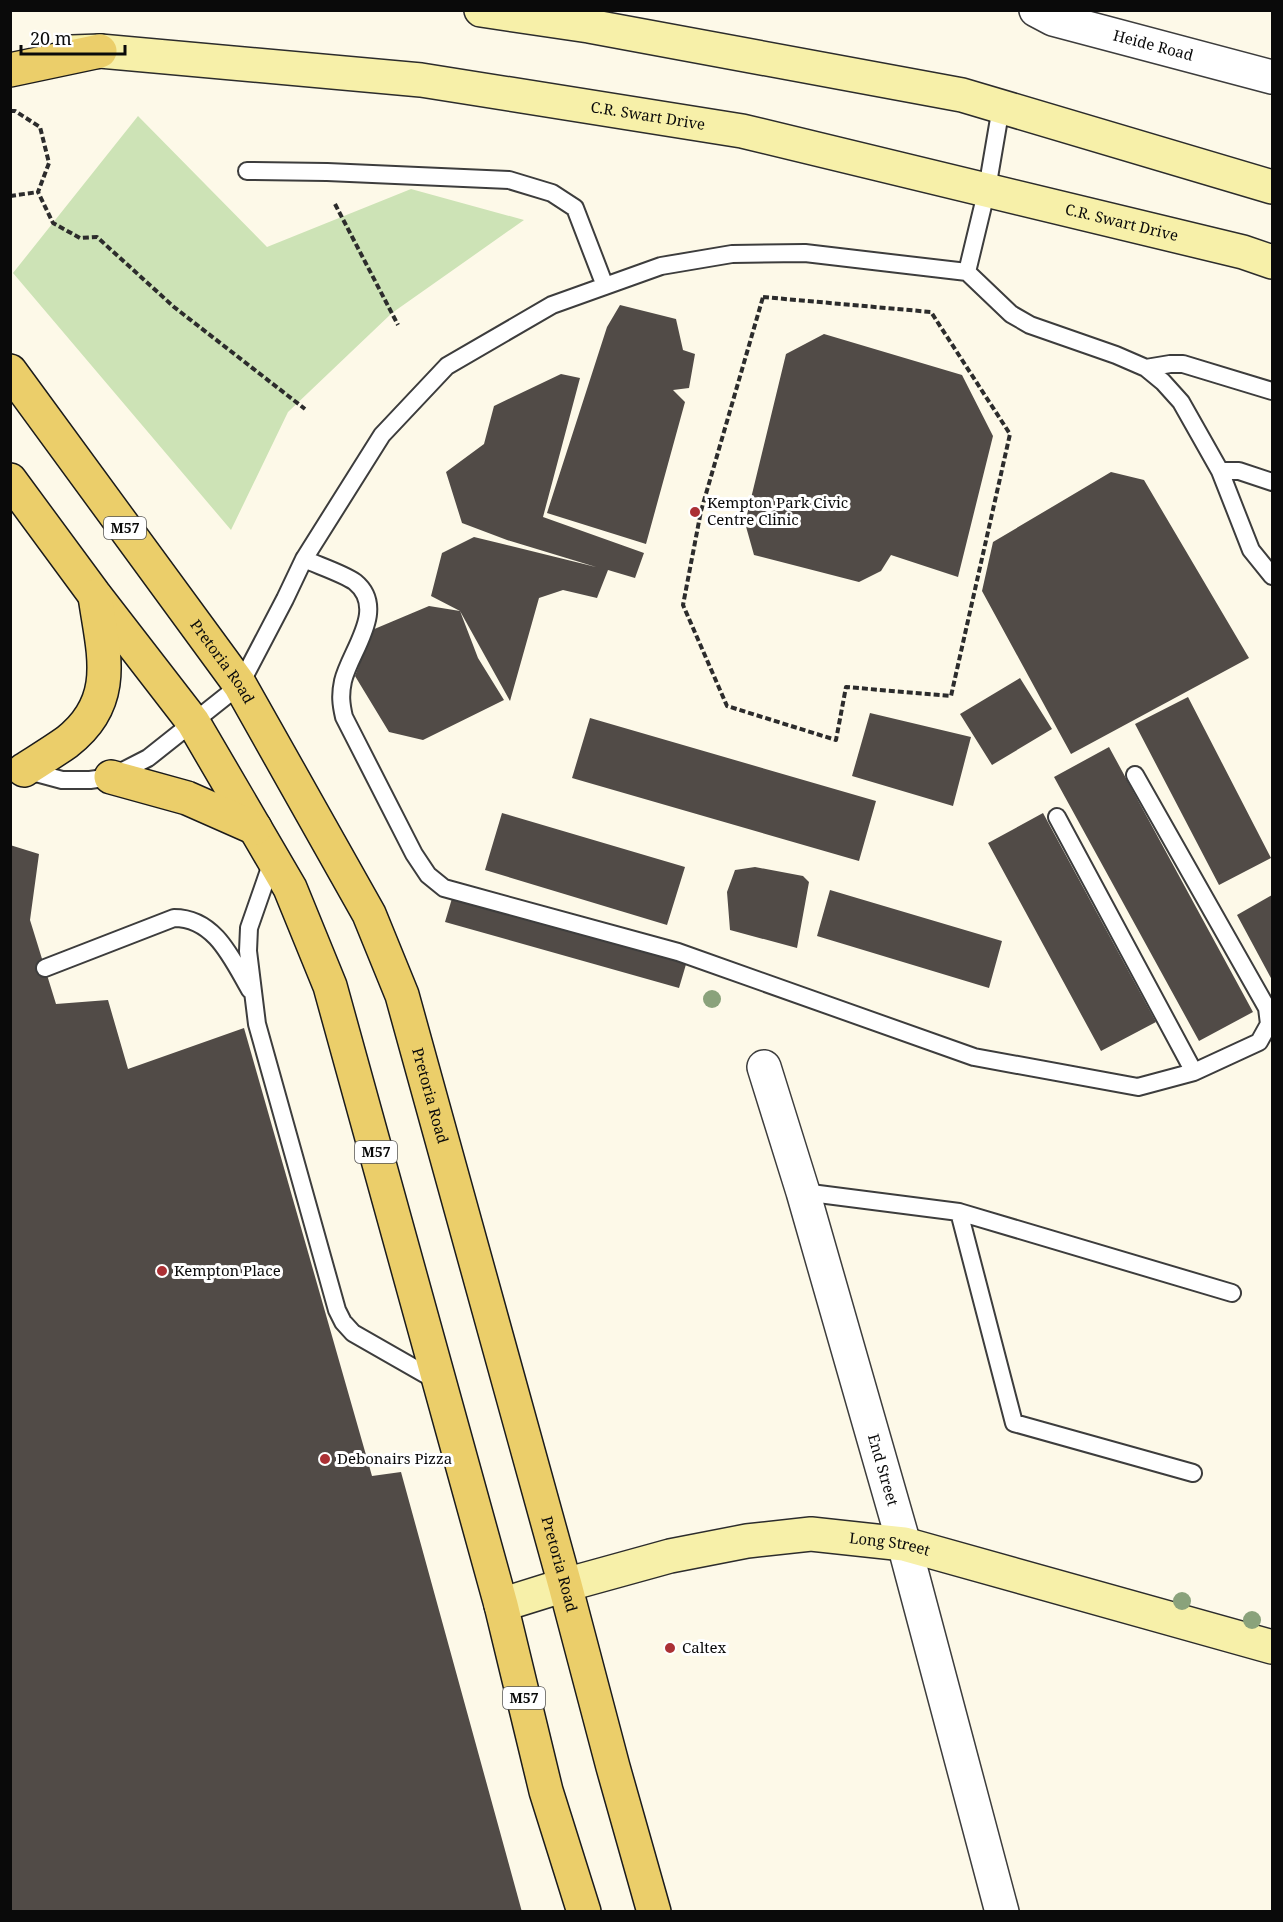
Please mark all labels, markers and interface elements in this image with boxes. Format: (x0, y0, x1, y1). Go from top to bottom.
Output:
scale bar (21, 18, 124, 56)
street label: Heide Road (1111, 24, 1196, 65)
text: 20 m (30, 26, 72, 50)
street label: C.R. Swart Drive (589, 96, 707, 134)
street label: C.R. Swart Drive (1063, 198, 1181, 245)
place label: Kempton Park Civic Centre Clinic (707, 492, 848, 529)
marker: Kempton Park Civic Centre Clinic (688, 505, 702, 519)
road number: M57 (104, 517, 146, 539)
street label: Pretoria Road (186, 615, 259, 707)
street label: Pretoria Road (408, 1045, 454, 1146)
road number: M57 (355, 1141, 397, 1163)
place label: Kempton Place (174, 1260, 281, 1280)
marker: Kempton Place (155, 1264, 169, 1278)
street label: End Street (864, 1431, 904, 1508)
place label: Debonairs Pizza (337, 1448, 452, 1468)
marker: Debonairs Pizza (318, 1452, 332, 1466)
street label: Pretoria Road (537, 1514, 583, 1614)
street label: Long Street (848, 1527, 932, 1560)
place label: Caltex (682, 1637, 727, 1657)
marker: Caltex (663, 1641, 677, 1655)
road number: M57 (503, 1687, 545, 1709)

